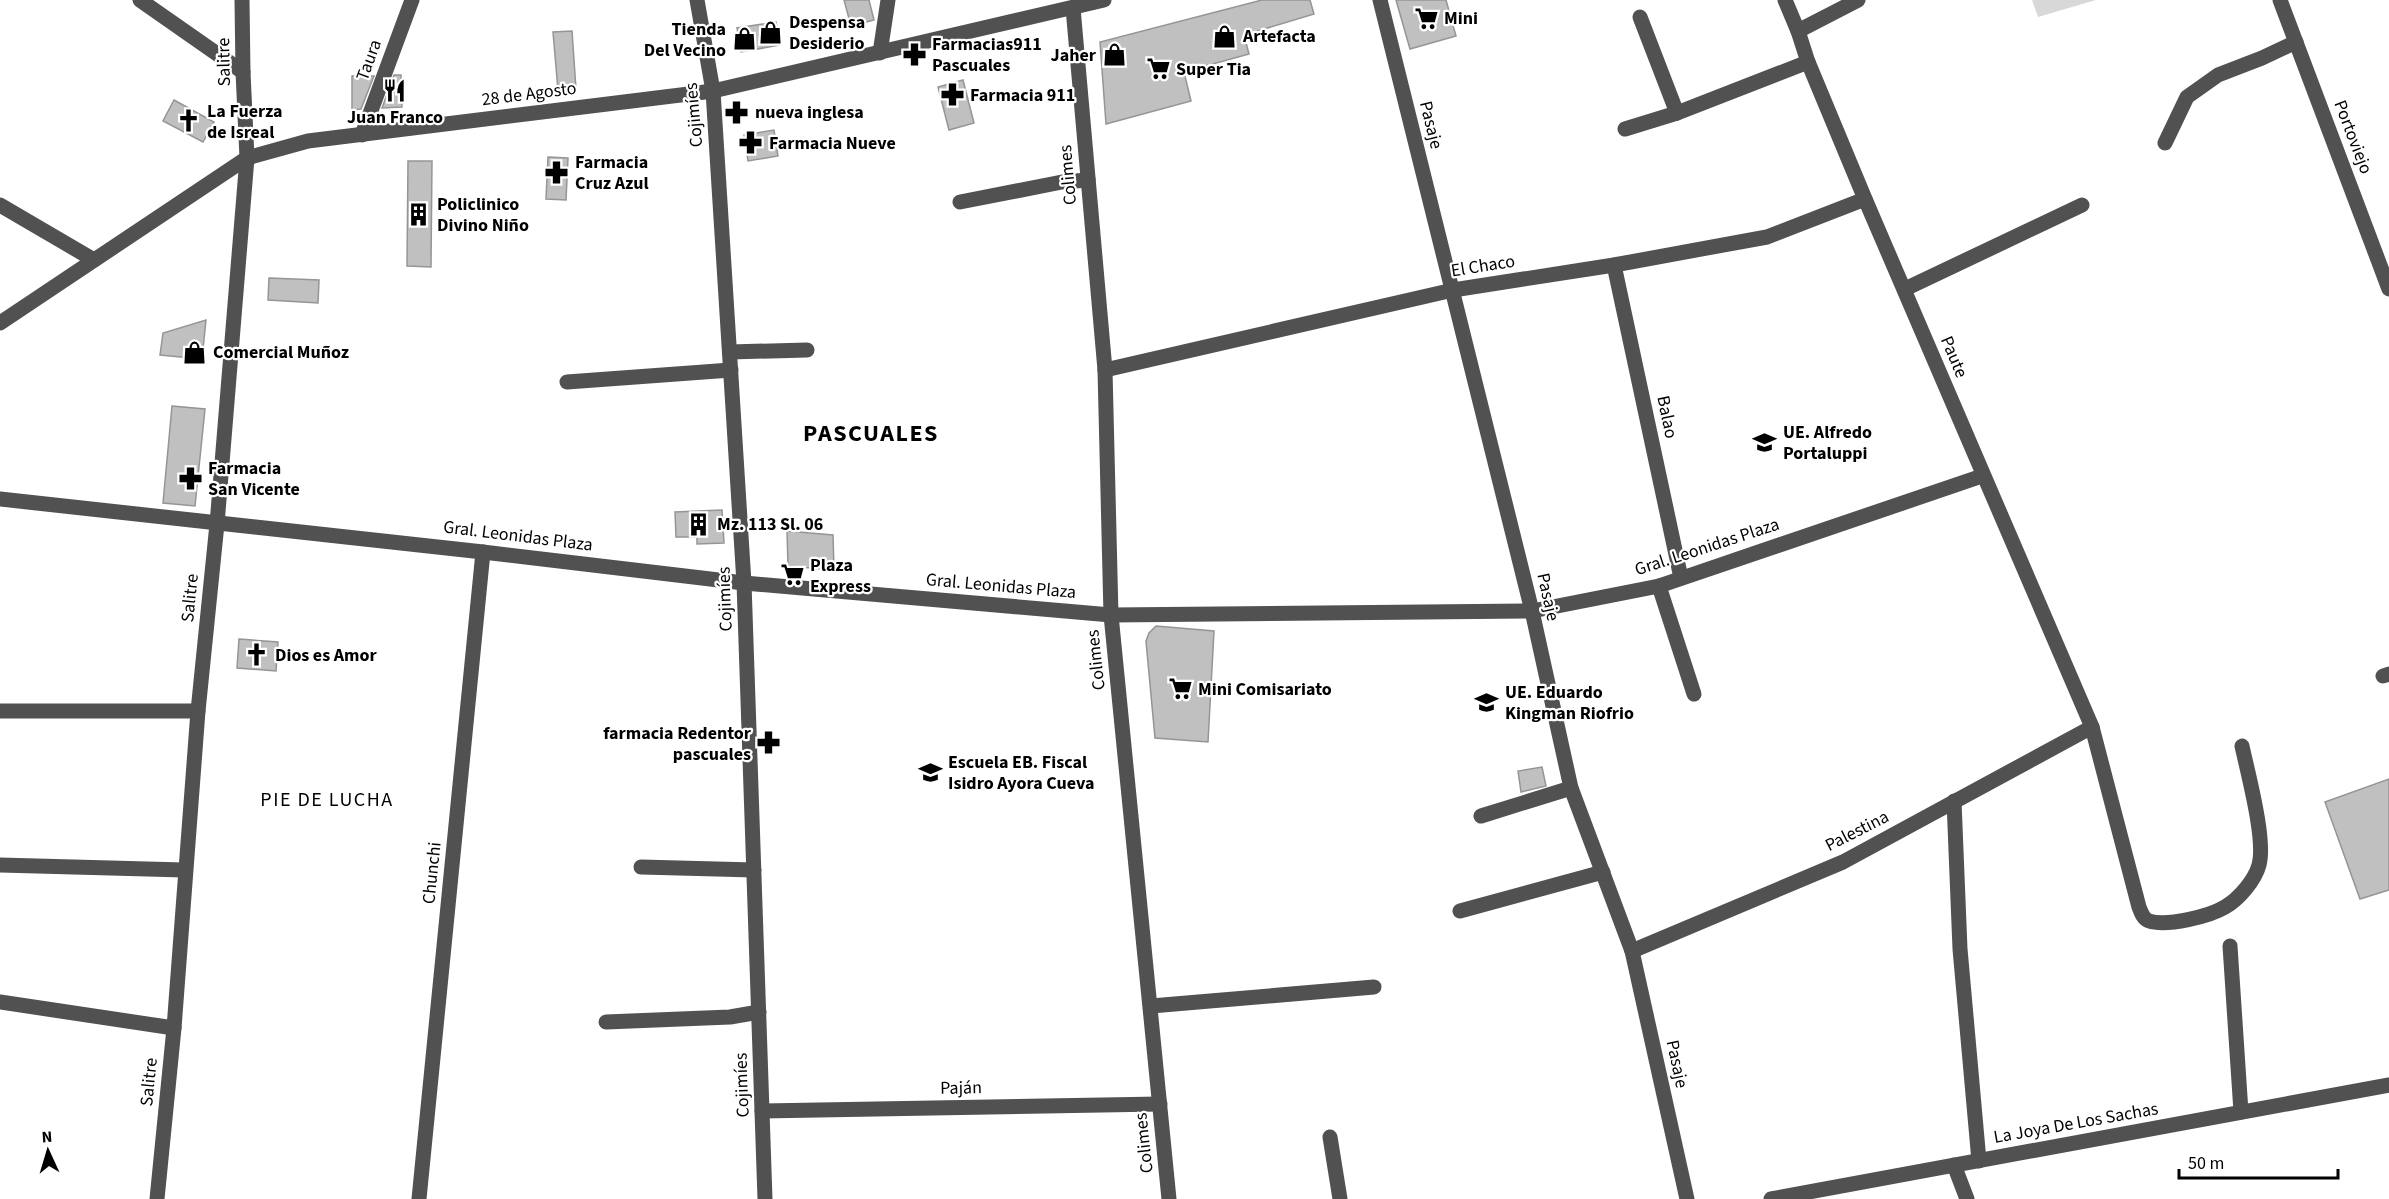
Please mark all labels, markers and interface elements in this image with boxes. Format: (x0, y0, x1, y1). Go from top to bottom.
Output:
supermarket icon: Mini (1413, 5, 1439, 31)
place label: Mini (1444, 6, 1478, 31)
place label: Despensa Desiderio (789, 10, 865, 56)
place label: Tienda Del Vecino (644, 17, 726, 63)
shop icon: Despensa Desiderio (758, 19, 784, 45)
shop icon: Artefacta (1212, 23, 1238, 49)
place label: Artefacta (1242, 24, 1316, 49)
shop icon: Tienda Del Vecino (731, 26, 757, 52)
place label: Farmacias911 Pascuales (932, 32, 1042, 78)
street label: Taura (350, 36, 388, 84)
street label: Salitre (211, 37, 237, 87)
pharmacy icon: Farmacias911 Pascuales (901, 41, 927, 67)
shop icon: Jaher (1101, 42, 1127, 68)
place label: Jaher (1051, 43, 1097, 68)
supermarket icon: Super Tia (1145, 56, 1171, 82)
place label: Super Tia (1176, 57, 1251, 82)
street label: 28 de Agosto (480, 76, 578, 112)
restaurant icon: Juan Franco (382, 78, 408, 104)
street label: Cojimíes (679, 82, 709, 148)
pharmacy icon: Farmacia 911 (939, 82, 965, 108)
place label: Farmacia 911 (970, 83, 1075, 108)
street label: Portoviejo (2327, 96, 2379, 178)
street label: Pasaje (1413, 98, 1449, 152)
place label: La Fuerza de Isreal (207, 99, 283, 145)
pharmacy icon: nueva inglesa (724, 99, 750, 125)
place label: nueva inglesa (755, 100, 864, 125)
place label: Juan Franco (347, 105, 443, 130)
church icon: La Fuerza de Isreal (176, 108, 202, 134)
pharmacy icon: Farmacia Nueve (738, 130, 764, 156)
place label: Farmacia Nueve (769, 131, 896, 156)
street label: Colimes (1053, 144, 1083, 206)
place label: Farmacia Cruz Azul (575, 150, 649, 196)
pharmacy icon: Farmacia Cruz Azul (544, 159, 570, 185)
place label: Policlinico Divino Niño (437, 192, 529, 238)
building icon: Policlinico Divino Niño (406, 201, 432, 227)
street label: El Chaco (1449, 249, 1517, 283)
street label: Paute (1934, 332, 1974, 382)
shop icon: Comercial Muñoz (182, 339, 208, 365)
place label: Comercial Muñoz (213, 340, 349, 365)
street label: Balao (1650, 393, 1684, 441)
district label: PASCUALES (803, 416, 939, 451)
place label: UE. Alfredo Portaluppi (1783, 420, 1872, 466)
school or university icon: UE. Alfredo Portaluppi (1752, 429, 1778, 455)
place label: Farmacia San Vicente (208, 456, 300, 502)
pharmacy icon: Farmacia San Vicente (177, 465, 203, 491)
building icon: Mz. 113 Sl. 06 (686, 511, 712, 537)
place label: Mz. 113 Sl. 06 (717, 512, 823, 537)
street label: Gral. Leonidas Plaza (1632, 512, 1782, 582)
street label: Gral. Leonidas Plaza (442, 514, 594, 558)
place label: Plaza Express (810, 553, 871, 599)
supermarket icon: Plaza Express (779, 562, 805, 588)
street label: Cojimíes (711, 566, 739, 632)
street label: Gral. Leonidas Plaza (925, 567, 1077, 605)
street label: Pasaje (1530, 571, 1566, 623)
street label: Salitre (175, 572, 205, 624)
street label: Colimes (1080, 629, 1112, 691)
church icon: Dios es Amor (244, 642, 270, 668)
place label: Dios es Amor (275, 643, 378, 668)
supermarket icon: Mini Comisariato (1167, 676, 1193, 702)
place label: Mini Comisariato (1198, 677, 1332, 702)
place label: UE. Eduardo Kingman Riofrio (1505, 680, 1634, 726)
school or university icon: UE. Eduardo Kingman Riofrio (1474, 689, 1500, 715)
place label: farmacia Redentor pascuales (603, 721, 752, 767)
pharmacy icon: farmacia Redentor pascuales (756, 730, 782, 756)
place label: Escuela EB. Fiscal Isidro Ayora Cueva (948, 750, 1095, 796)
school or university icon: Escuela EB. Fiscal Isidro Ayora Cueva (917, 759, 943, 785)
district label: PIE DE LUCHA (260, 786, 394, 814)
street label: Palestina (1821, 804, 1893, 858)
street label: Chunchi (416, 841, 448, 905)
street label: Pasaje (1660, 1038, 1694, 1090)
street label: Cojimíes (728, 1052, 756, 1118)
street label: Salitre (134, 1056, 164, 1108)
street label: Paján (940, 1075, 982, 1101)
street label: La Joya De Los Sachas (1992, 1096, 2160, 1150)
street label: Colimes (1128, 1112, 1160, 1174)
north arrow (18, 1121, 78, 1181)
text: N (41, 1126, 53, 1148)
scale bar (2179, 1142, 2338, 1180)
text: 50 m (2188, 1151, 2224, 1176)

